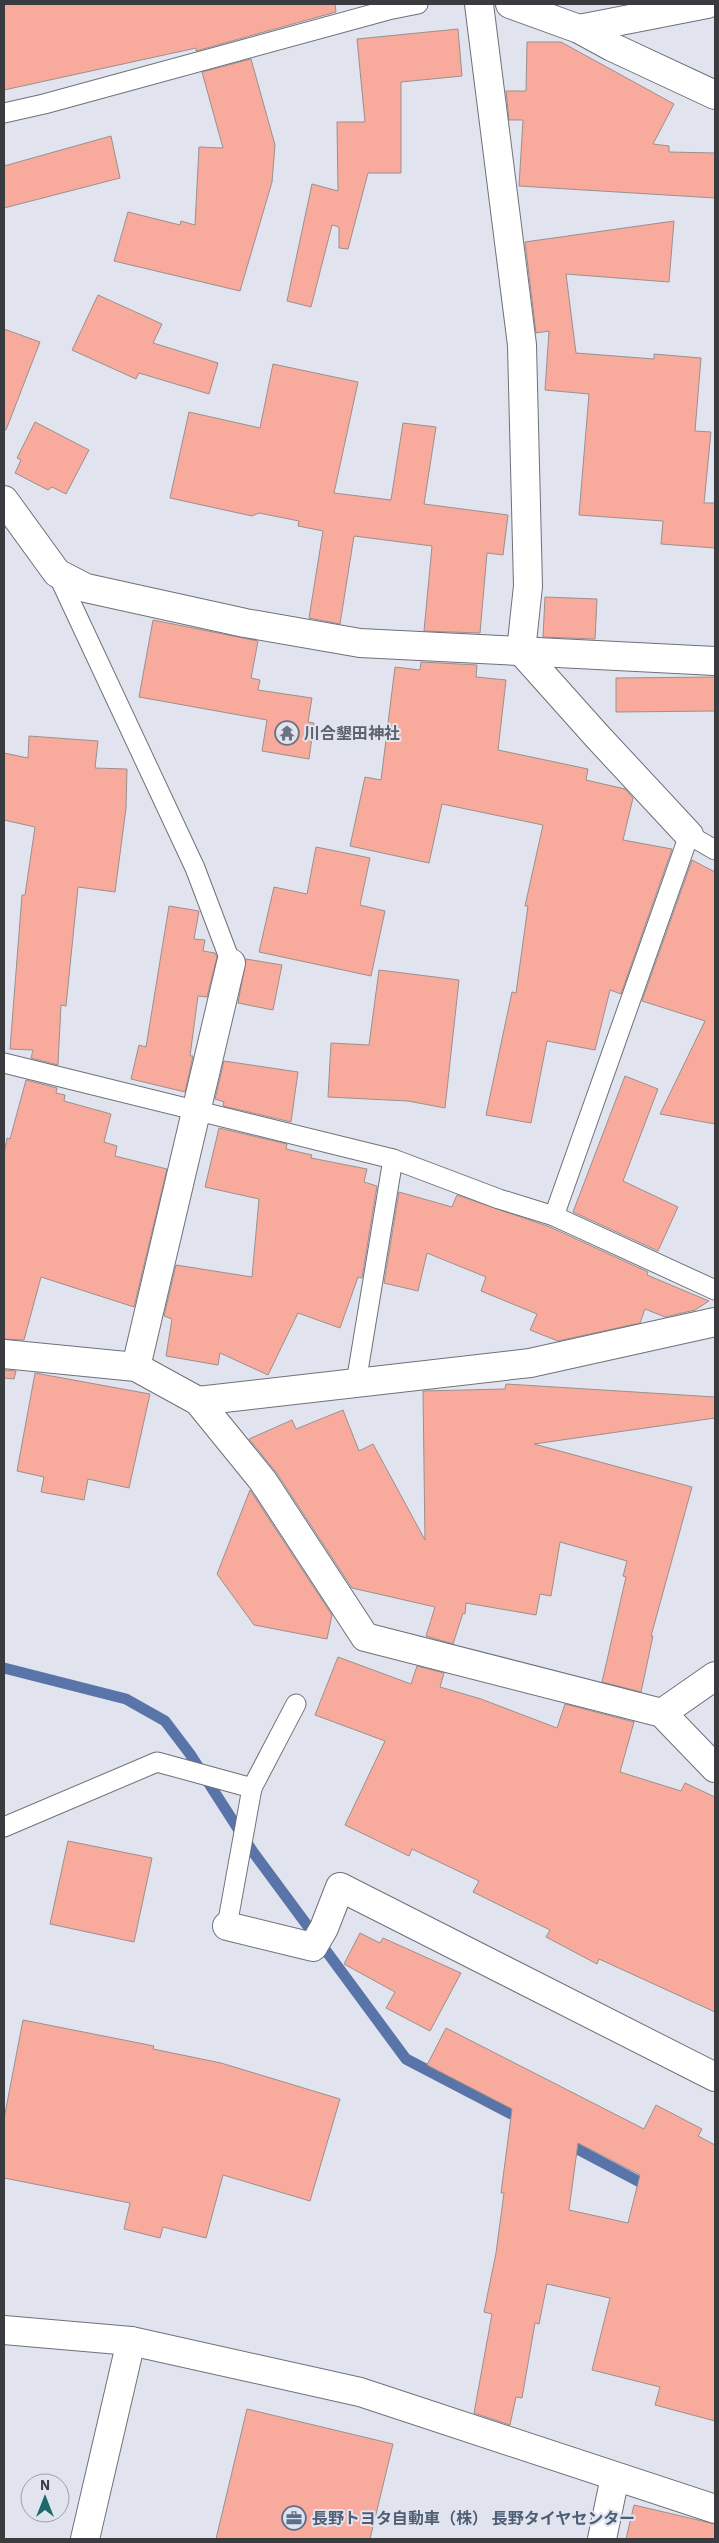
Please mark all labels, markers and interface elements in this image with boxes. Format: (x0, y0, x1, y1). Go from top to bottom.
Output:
temple icon: 川合墾田神社 (274, 720, 300, 746)
place label: 川合墾田神社 (304, 723, 400, 743)
north arrow (20, 2473, 70, 2523)
text: N (40, 2476, 50, 2494)
office icon: 長野トヨタ自動車（株） 長野タイヤセンター (281, 2505, 307, 2531)
place label: 長野トヨタ自動車（株） 長野タイヤセンター (312, 2508, 635, 2528)

